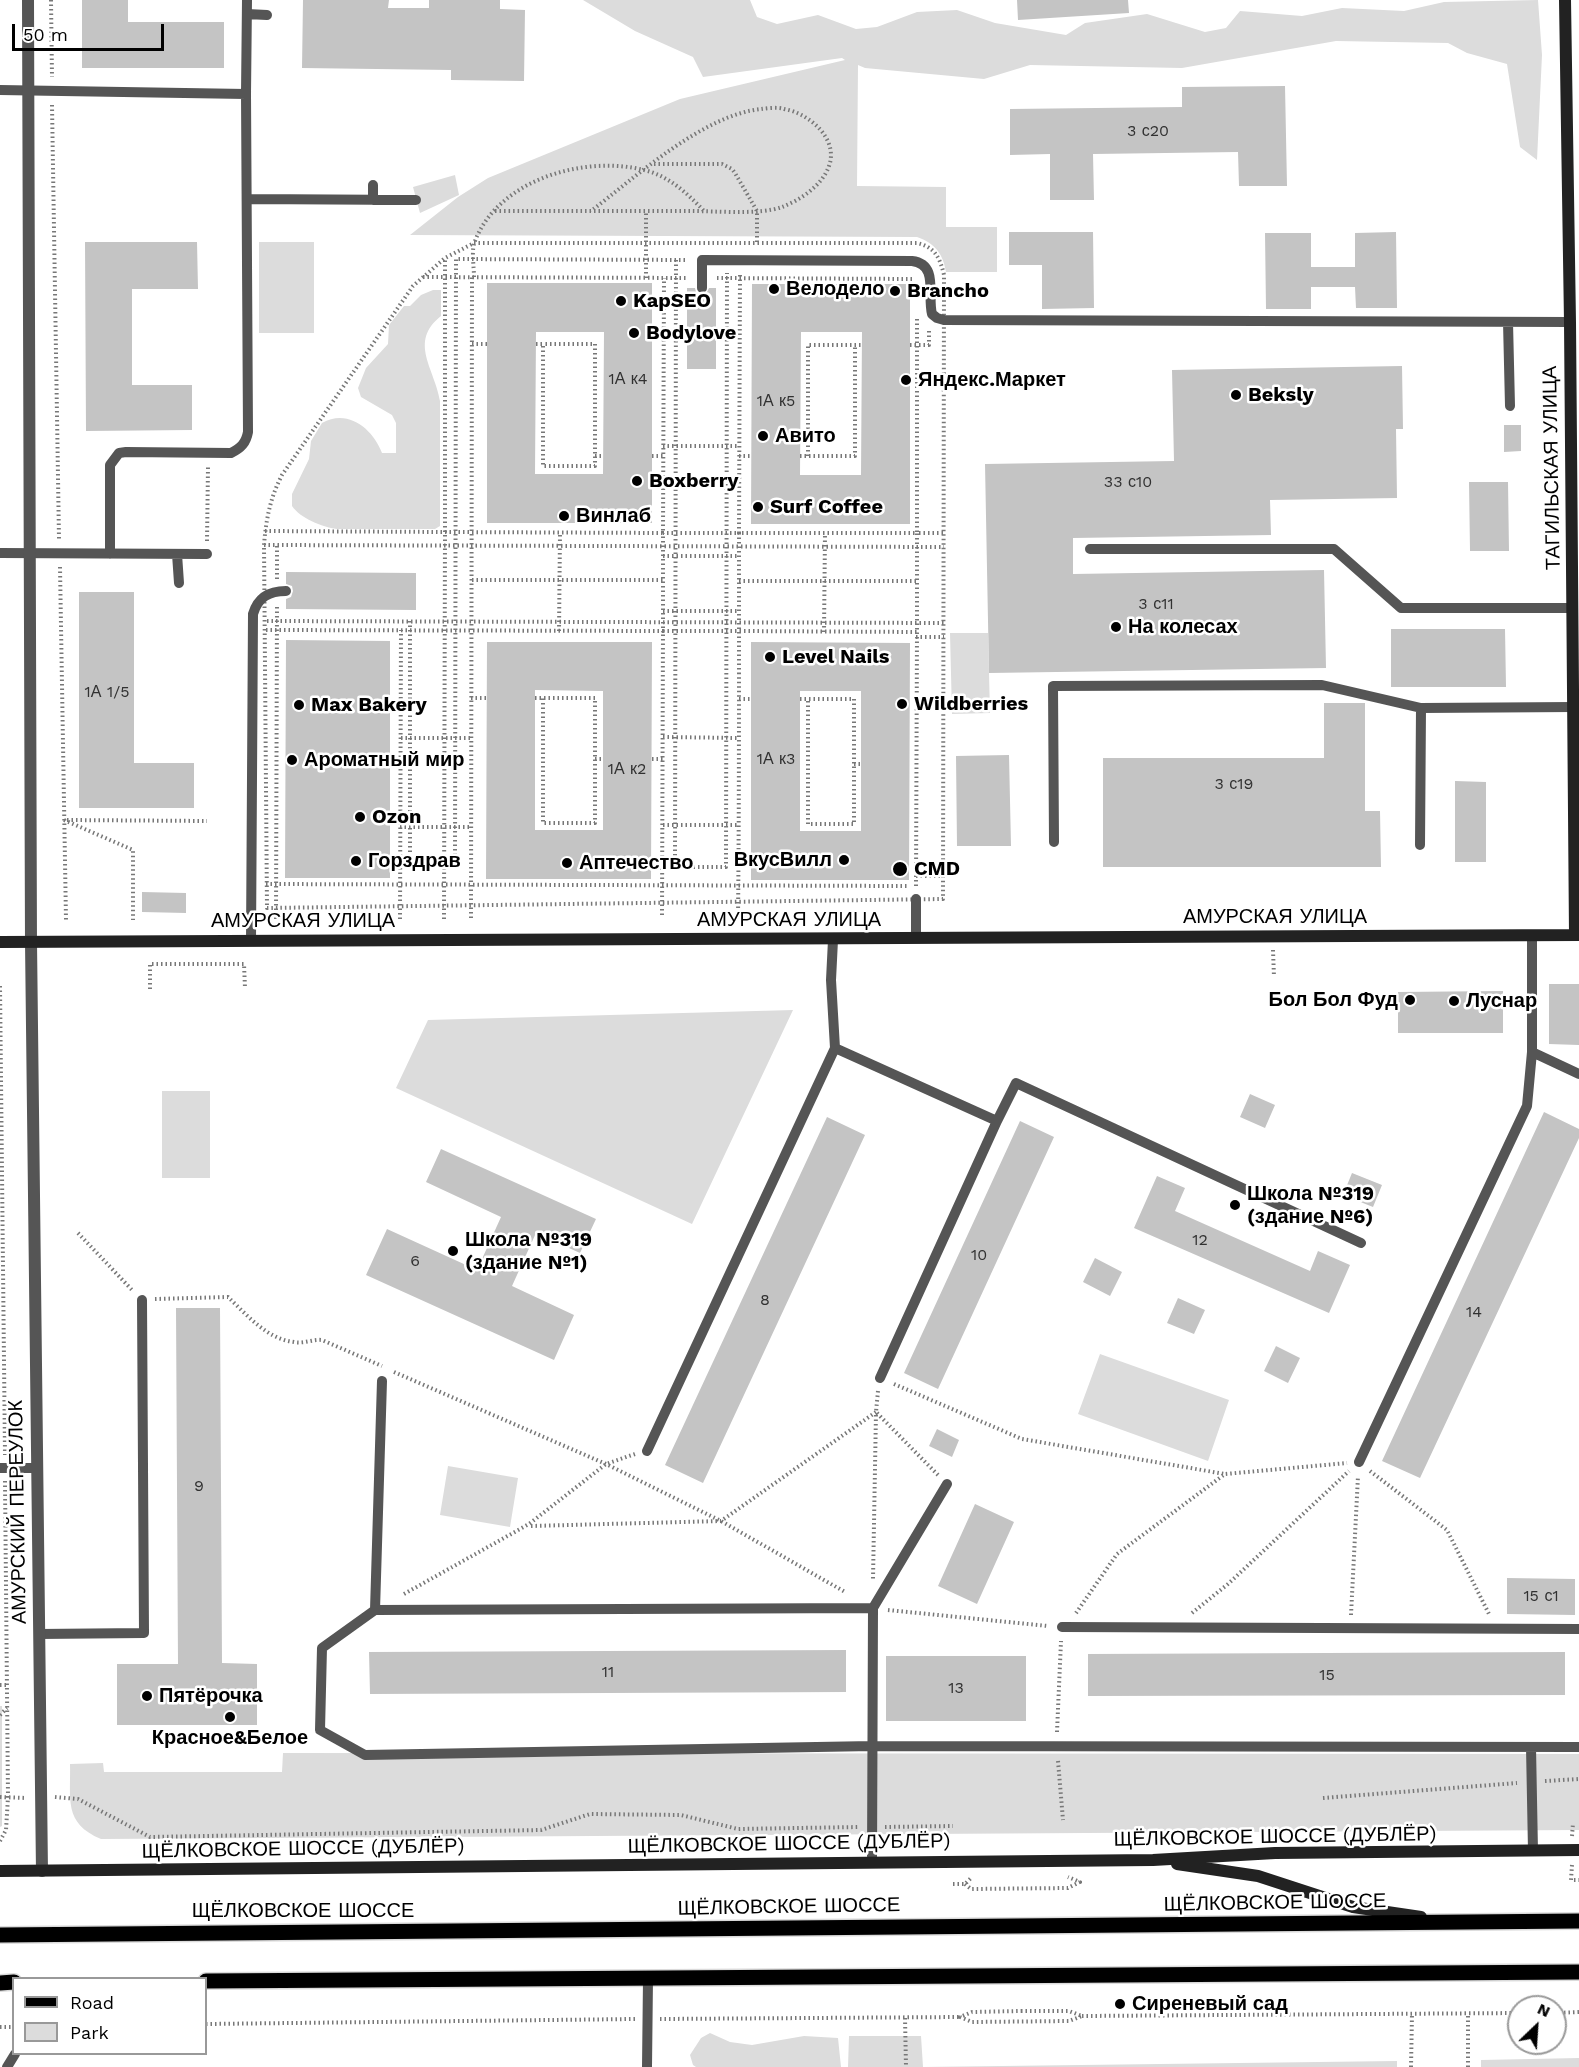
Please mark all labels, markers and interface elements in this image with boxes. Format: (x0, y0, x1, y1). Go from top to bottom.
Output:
scale bar (15, 12, 166, 50)
text: 50 m (23, 24, 68, 45)
house number: 3 с20 (1127, 121, 1169, 141)
place label: Велодело (786, 277, 884, 301)
place label: Brancho (907, 279, 989, 303)
marker: Велодело (767, 282, 781, 296)
marker: Brancho (888, 284, 902, 298)
place label: KapSEO (633, 289, 711, 313)
marker: KapSEO (614, 294, 628, 308)
place label: Bodylove (646, 321, 736, 345)
marker: Bodylove (627, 326, 641, 340)
street label: ТАГИЛЬСКАЯ УЛИЦА (1538, 366, 1566, 570)
place label: Яндекс.Маркет (918, 368, 1066, 392)
house number: 1А к4 (608, 369, 648, 389)
marker: Яндекс.Маркет (899, 373, 913, 387)
place label: Beksly (1248, 383, 1314, 407)
marker: Beksly (1229, 388, 1243, 402)
house number: 1А к5 (757, 391, 795, 411)
place label: Авито (775, 424, 836, 448)
marker: Авито (756, 429, 770, 443)
place label: Boxberry (649, 469, 738, 493)
house number: 33 с10 (1104, 472, 1152, 492)
marker: Boxberry (630, 474, 644, 488)
place label: Surf Coffee (770, 495, 883, 519)
marker: Surf Coffee (751, 500, 765, 514)
place label: Винлаб (576, 504, 651, 528)
marker: Винлаб (557, 509, 571, 523)
house number: 3 с11 (1138, 594, 1174, 614)
place label: На колесах (1128, 615, 1238, 639)
marker: На колесах (1109, 620, 1123, 634)
place label: Level Nails (782, 645, 889, 669)
marker: Level Nails (763, 650, 777, 664)
house number: 1А 1/5 (85, 682, 129, 702)
place label: Wildberries (914, 692, 1028, 716)
place label: Max Bakery (311, 693, 427, 717)
marker: Wildberries (895, 697, 909, 711)
marker: Max Bakery (292, 698, 306, 712)
place label: Ароматный мир (304, 748, 465, 772)
house number: 1А к3 (757, 749, 795, 769)
marker: Ароматный мир (285, 753, 299, 767)
house number: 1А к2 (608, 759, 646, 779)
house number: 3 с19 (1215, 774, 1253, 794)
place label: Ozon (372, 805, 421, 829)
marker: Ozon (353, 810, 367, 824)
place label: ВкусВилл (734, 848, 832, 872)
place label: Горздрав (368, 849, 461, 873)
place label: Аптечество (579, 851, 694, 875)
marker: ВкусВилл (837, 853, 851, 867)
marker: Горздрав (349, 854, 363, 868)
marker: Аптечество (560, 856, 574, 870)
place label: CMD (914, 857, 960, 881)
marker: CMD (891, 860, 909, 878)
street label: АМУРСКАЯ УЛИЦА (1183, 905, 1367, 929)
street label: АМУРСКАЯ УЛИЦА (697, 908, 881, 932)
street label: АМУРСКАЯ УЛИЦА (211, 909, 395, 933)
place label: Бол Бол Фуд (1269, 988, 1398, 1012)
place label: Луснар (1466, 989, 1537, 1013)
marker: Бол Бол Фуд (1403, 993, 1417, 1007)
marker: Луснар (1447, 994, 1461, 1008)
place label: Школа №319 (здание №6) (1247, 1182, 1374, 1229)
marker: Школа №319 (здание №6) (1228, 1198, 1242, 1212)
place label: Школа №319 (здание №1) (465, 1228, 592, 1275)
house number: 12 (1192, 1230, 1208, 1250)
marker: Школа №319 (здание №1) (446, 1244, 460, 1258)
house number: 10 (971, 1245, 987, 1265)
house number: 6 (410, 1251, 420, 1271)
house number: 8 (760, 1290, 770, 1310)
house number: 14 (1466, 1302, 1482, 1322)
street label: АМУРСКИЙ ПЕРЕУЛОК (4, 1400, 32, 1624)
house number: 9 (194, 1476, 204, 1496)
house number: 15 с1 (1523, 1586, 1559, 1606)
house number: 11 (602, 1662, 614, 1682)
house number: 15 (1319, 1665, 1335, 1685)
house number: 13 (948, 1678, 964, 1698)
place label: Пятёрочка (159, 1684, 263, 1708)
marker: Пятёрочка (140, 1689, 154, 1703)
marker: Красное&Белое (223, 1710, 237, 1724)
place label: Красное&Белое (152, 1726, 308, 1750)
street label: ЩЁЛКОВСКОЕ ШОССЕ (ДУБЛЁР) (1113, 1822, 1437, 1852)
street label: ЩЁЛКОВСКОЕ ШОССЕ (ДУБЛЁР) (627, 1829, 951, 1859)
street label: ЩЁЛКОВСКОЕ ШОССЕ (ДУБЛЁР) (141, 1834, 465, 1864)
street label: ЩЁЛКОВСКОЕ ШОССЕ (1164, 1889, 1386, 1917)
street label: ЩЁЛКОВСКОЕ ШОССЕ (678, 1893, 900, 1921)
street label: ЩЁЛКОВСКОЕ ШОССЕ (192, 1899, 414, 1923)
legend (12, 1977, 207, 2055)
text: Road (70, 1992, 114, 2013)
place label: Сиреневый сад (1132, 1992, 1288, 2016)
north arrow (1507, 1995, 1567, 2055)
marker: Сиреневый сад (1113, 1997, 1127, 2011)
text: N (1535, 1999, 1553, 2021)
text: Park (70, 2022, 109, 2043)

